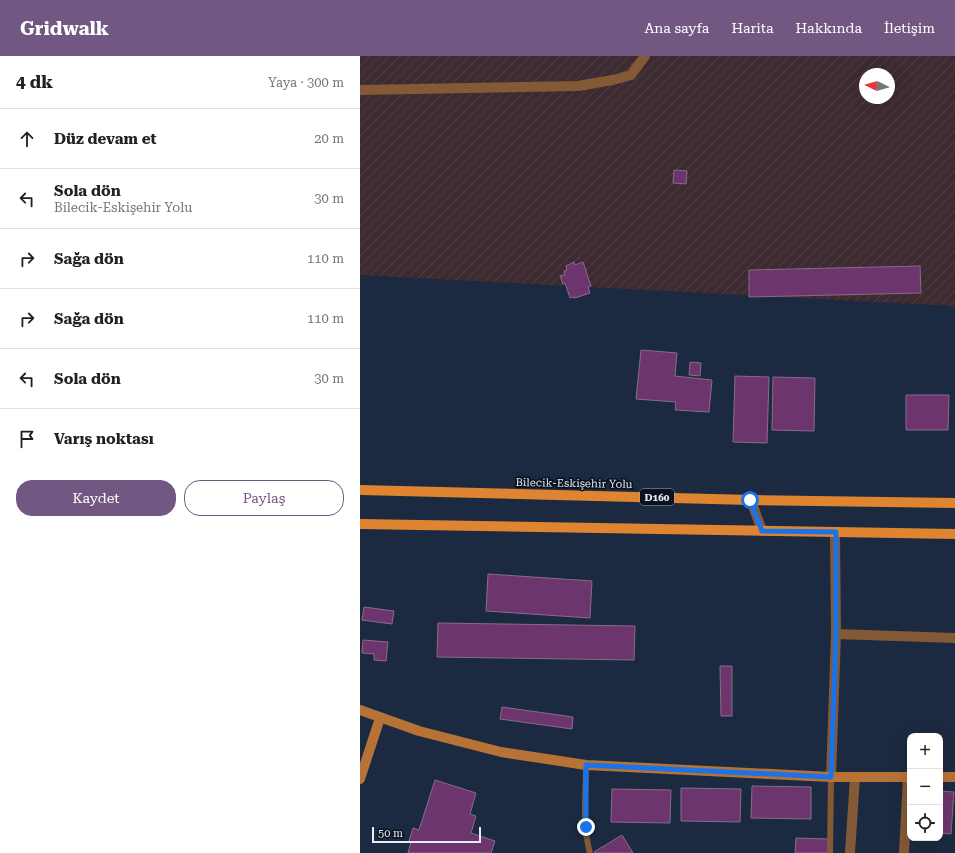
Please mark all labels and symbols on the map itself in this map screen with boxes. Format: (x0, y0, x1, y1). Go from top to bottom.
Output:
north arrow (859, 68, 895, 104)
street label: Bilecik-Eskişehir Yolu (515, 476, 633, 491)
road number: D160 (640, 489, 674, 505)
route start (741, 491, 759, 509)
route end (577, 818, 595, 836)
scale bar (372, 825, 481, 844)

